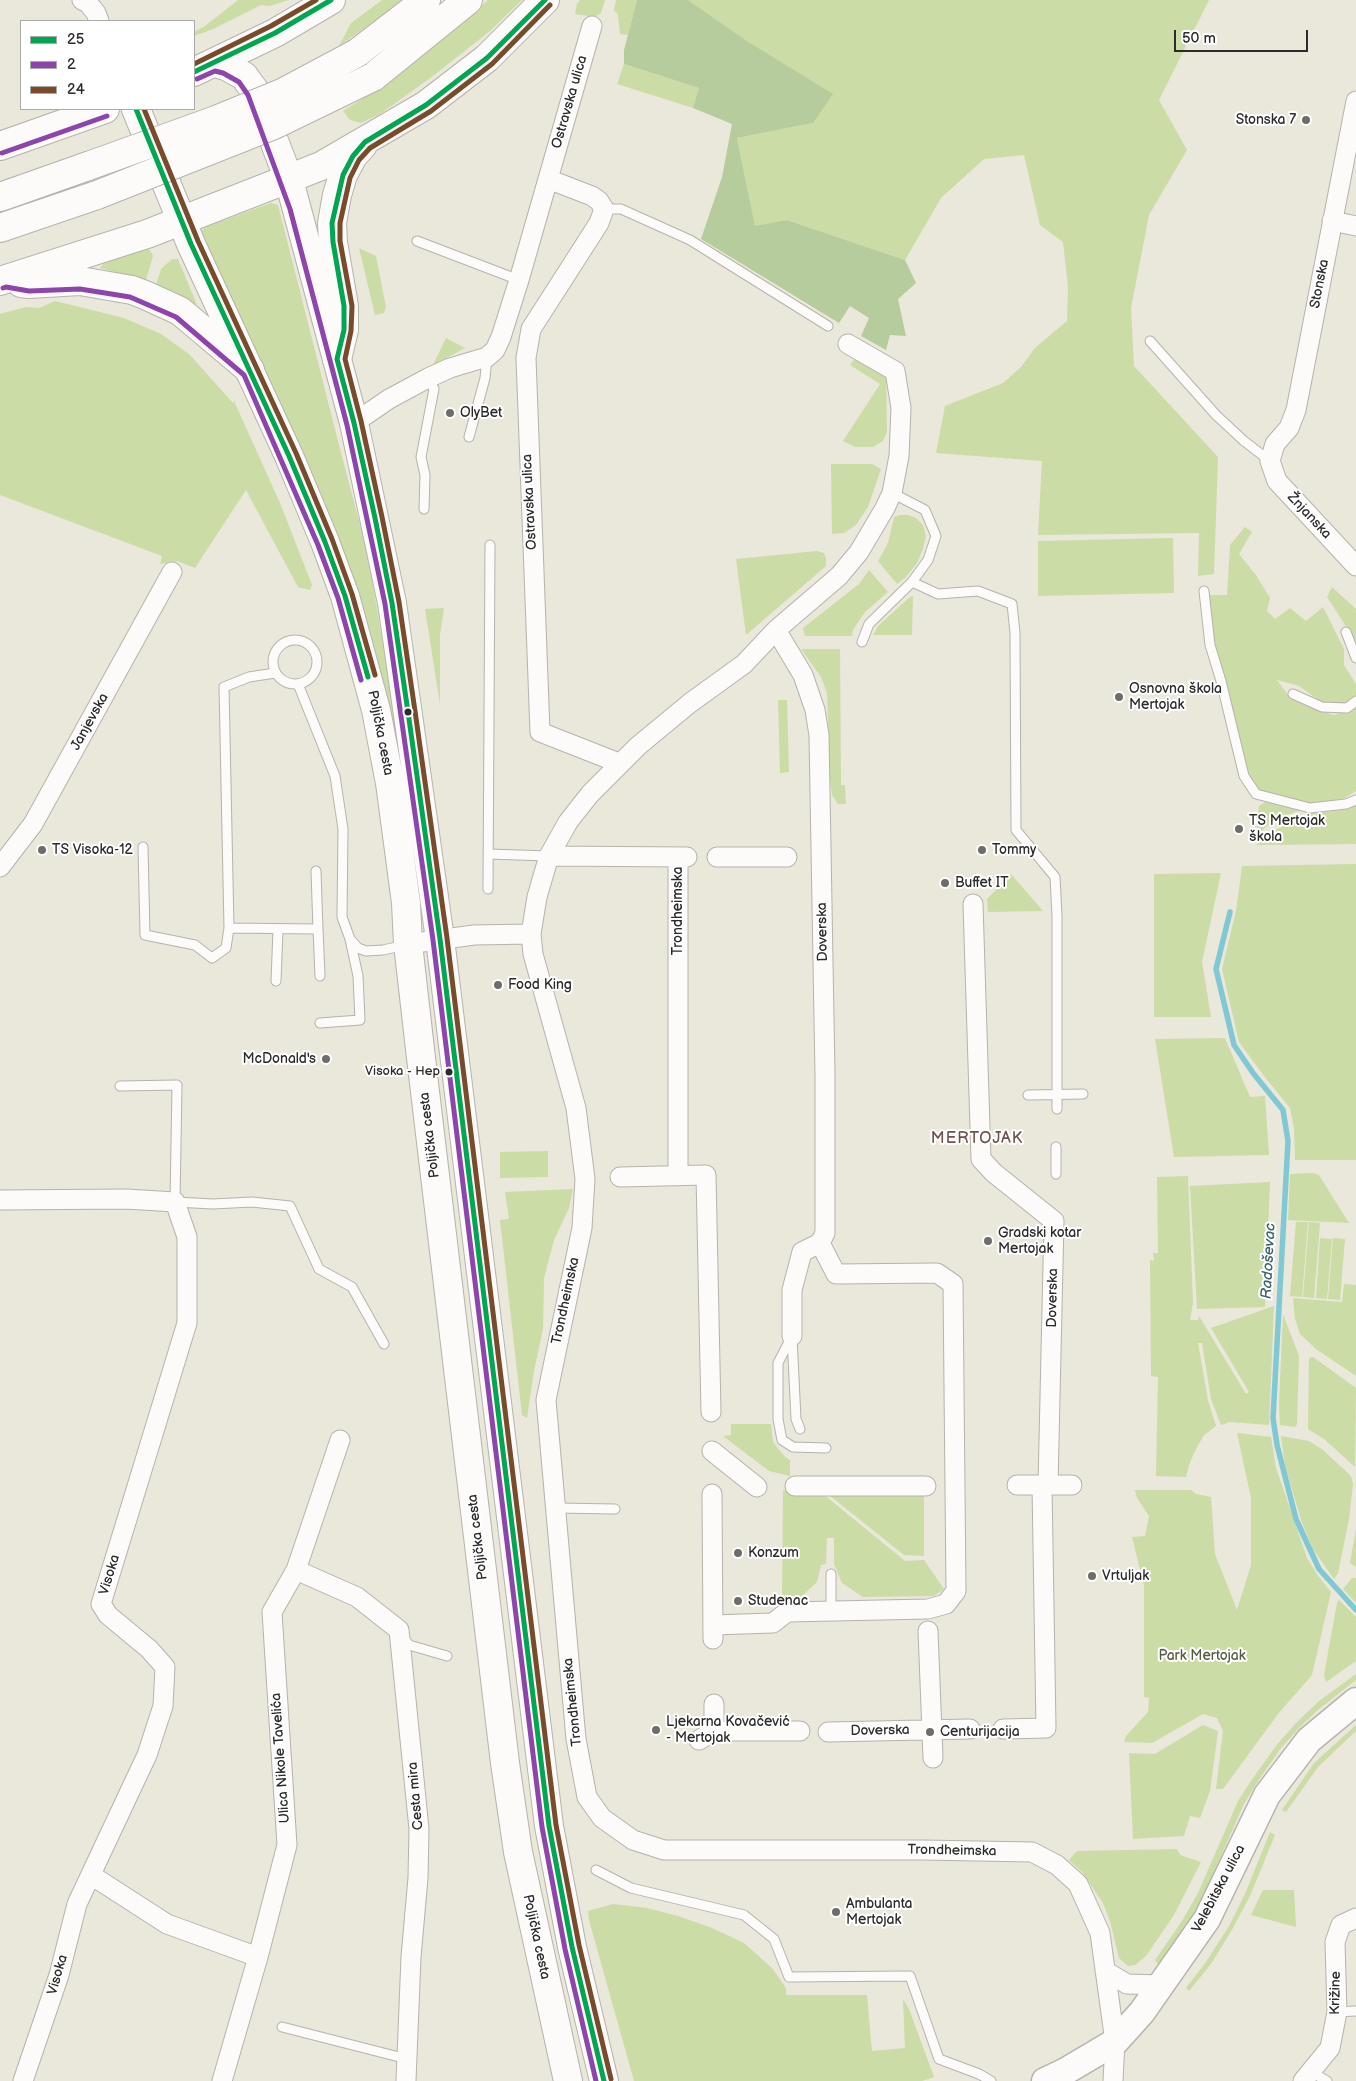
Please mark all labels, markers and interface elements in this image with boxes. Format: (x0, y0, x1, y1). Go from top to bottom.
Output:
legend (20, 20, 195, 110)
scale bar (1176, 20, 1310, 52)
text: 50 m (1182, 29, 1216, 48)
text: 25 (67, 30, 84, 49)
street label: Ostravska ulica (549, 53, 591, 151)
text: 2 (67, 55, 76, 74)
text: 24 (67, 80, 85, 99)
place label: Stonska 7 (1236, 112, 1296, 128)
marker: Stonska 7 (1300, 114, 1312, 126)
street label: Stonska (1307, 258, 1333, 310)
place label: OlyBet (460, 405, 502, 421)
marker: OlyBet (444, 407, 456, 419)
street label: Ostravska ulica (519, 454, 541, 550)
street label: Žnjanska (1283, 489, 1335, 543)
place label: Osnovna škola Mertojak (1129, 681, 1222, 714)
street label: Poljička cesta (364, 689, 396, 777)
street label: Janjevska (67, 691, 113, 753)
marker: Osnovna škola Mertojak (1113, 691, 1125, 703)
unlabelled marker (403, 707, 413, 717)
place label: TS Mertojak škola (1249, 813, 1325, 846)
marker: TS Mertojak škola (1233, 823, 1245, 835)
place label: TS Visoka-12 (52, 842, 133, 858)
place label: Tommy (992, 842, 1036, 858)
marker: TS Visoka-12 (36, 844, 48, 856)
marker: Tommy (976, 844, 988, 856)
street label: Trondheimska (670, 867, 686, 955)
place label: Buffet IT (955, 875, 1009, 891)
marker: Buffet IT (939, 877, 951, 889)
street label: Doverska (814, 902, 832, 962)
place label: Food King (508, 977, 572, 993)
marker: Food King (492, 979, 504, 991)
place label: McDonald's (243, 1051, 316, 1067)
marker: McDonald's (320, 1053, 332, 1065)
place label: Visoka - Hep (365, 1064, 440, 1080)
marker: Visoka - Hep (444, 1067, 454, 1077)
street label: Poljička cesta (416, 1091, 444, 1179)
district label: MERTOJAK (930, 1129, 1024, 1149)
water label: Radoševac (1258, 1223, 1280, 1299)
place label: Gradski kotar Mertojak (998, 1225, 1081, 1258)
marker: Gradski kotar Mertojak (982, 1235, 994, 1247)
street label: Trondheimska (549, 1256, 583, 1346)
street label: Doverska (1044, 1268, 1062, 1328)
street label: Poljička cesta (464, 1493, 492, 1581)
place label: Konzum (748, 1545, 799, 1561)
marker: Konzum (732, 1547, 744, 1559)
street label: Visoka (96, 1553, 124, 1597)
place label: Vrtuljak (1102, 1568, 1149, 1584)
marker: Vrtuljak (1086, 1570, 1098, 1582)
place label: Studenac (748, 1593, 808, 1609)
marker: Studenac (732, 1595, 744, 1607)
park label: Park Mertojak (1158, 1648, 1246, 1664)
street label: Trondheimska (560, 1657, 586, 1747)
street label: Ulica Nikole Tavelića (268, 1692, 294, 1824)
place label: Ljekarna Kovačević - Mertojak (666, 1714, 790, 1746)
street label: Doverska (850, 1722, 910, 1740)
marker: Ljekarna Kovačević - Mertojak (650, 1724, 662, 1736)
place label: Centurijacija (940, 1724, 1020, 1740)
marker: Centurijacija (924, 1726, 936, 1738)
street label: Cesta mira (405, 1761, 427, 1831)
street label: Trondheimska (907, 1842, 997, 1860)
street label: Velebitska ulica (1189, 1842, 1249, 1936)
street label: Poljička cesta (519, 1893, 553, 1981)
place label: Ambulanta Mertojak (846, 1896, 912, 1928)
marker: Ambulanta Mertojak (830, 1906, 842, 1918)
street label: Visoka (44, 1953, 72, 1997)
street label: Križine (1327, 1971, 1345, 2015)

